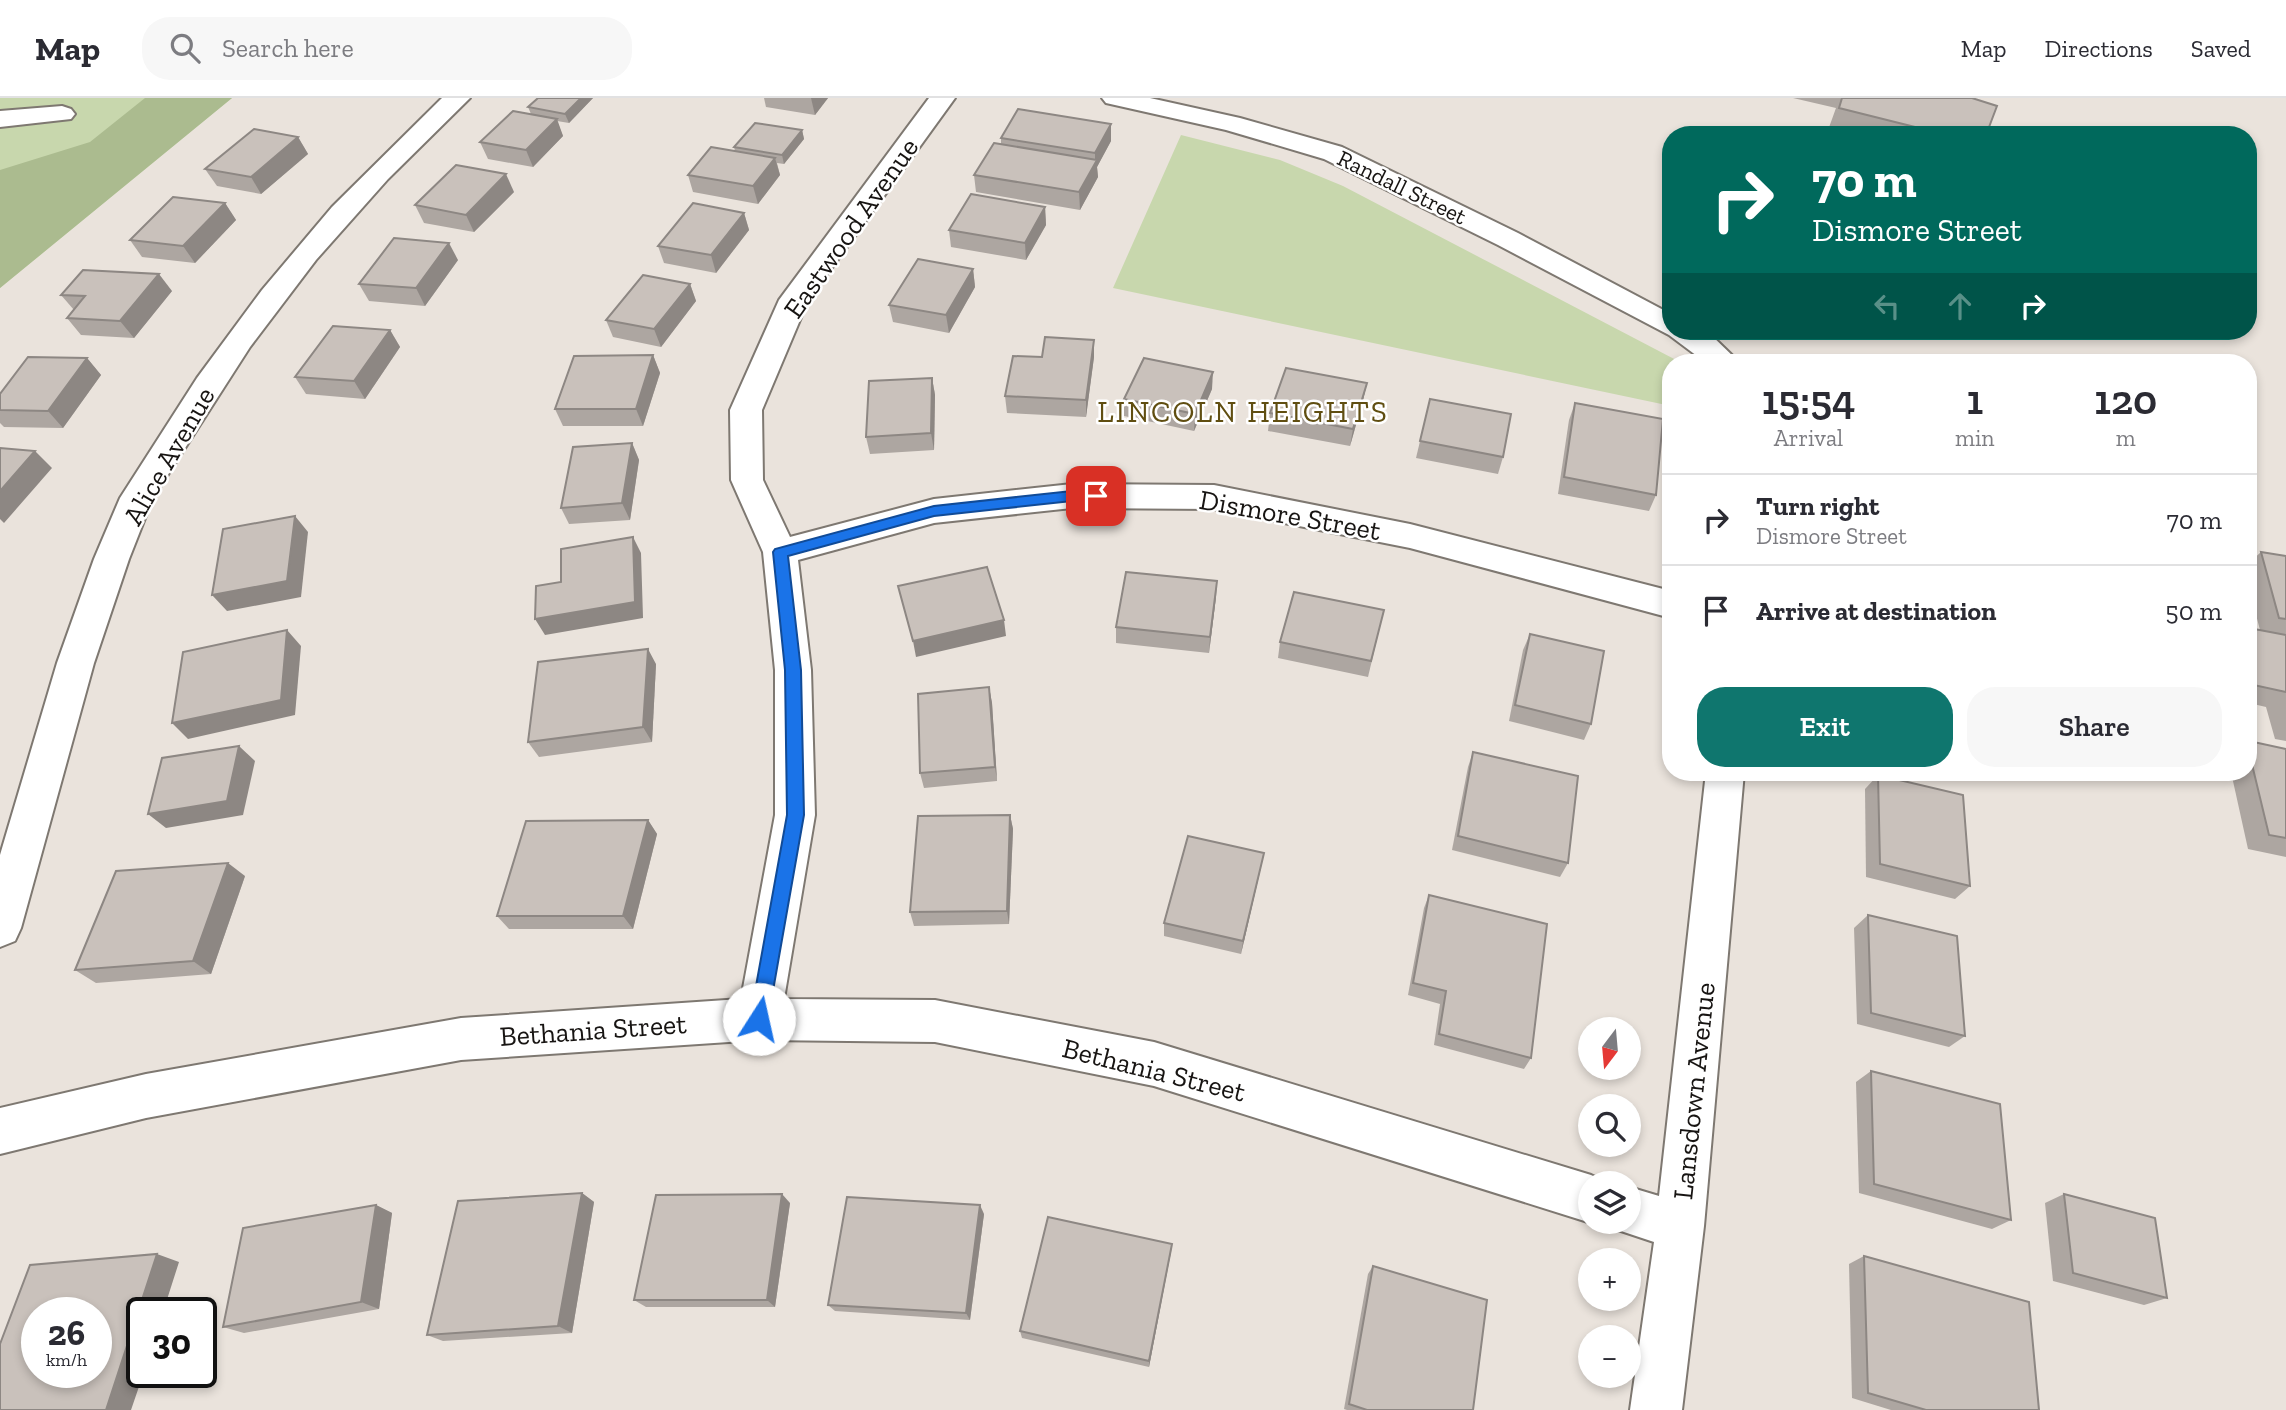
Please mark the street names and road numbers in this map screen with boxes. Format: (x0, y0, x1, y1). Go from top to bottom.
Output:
street label: Eastwood Avenue (777, 132, 925, 324)
street label: Randall Street (1333, 144, 1472, 231)
street label: Alice Avenue (116, 381, 222, 531)
street label: Dismore Street (1197, 483, 1384, 547)
street label: Lansdown Avenue (1666, 981, 1722, 1201)
street label: Bethania Street (498, 1007, 688, 1053)
street label: Bethania Street (1059, 1031, 1249, 1109)

